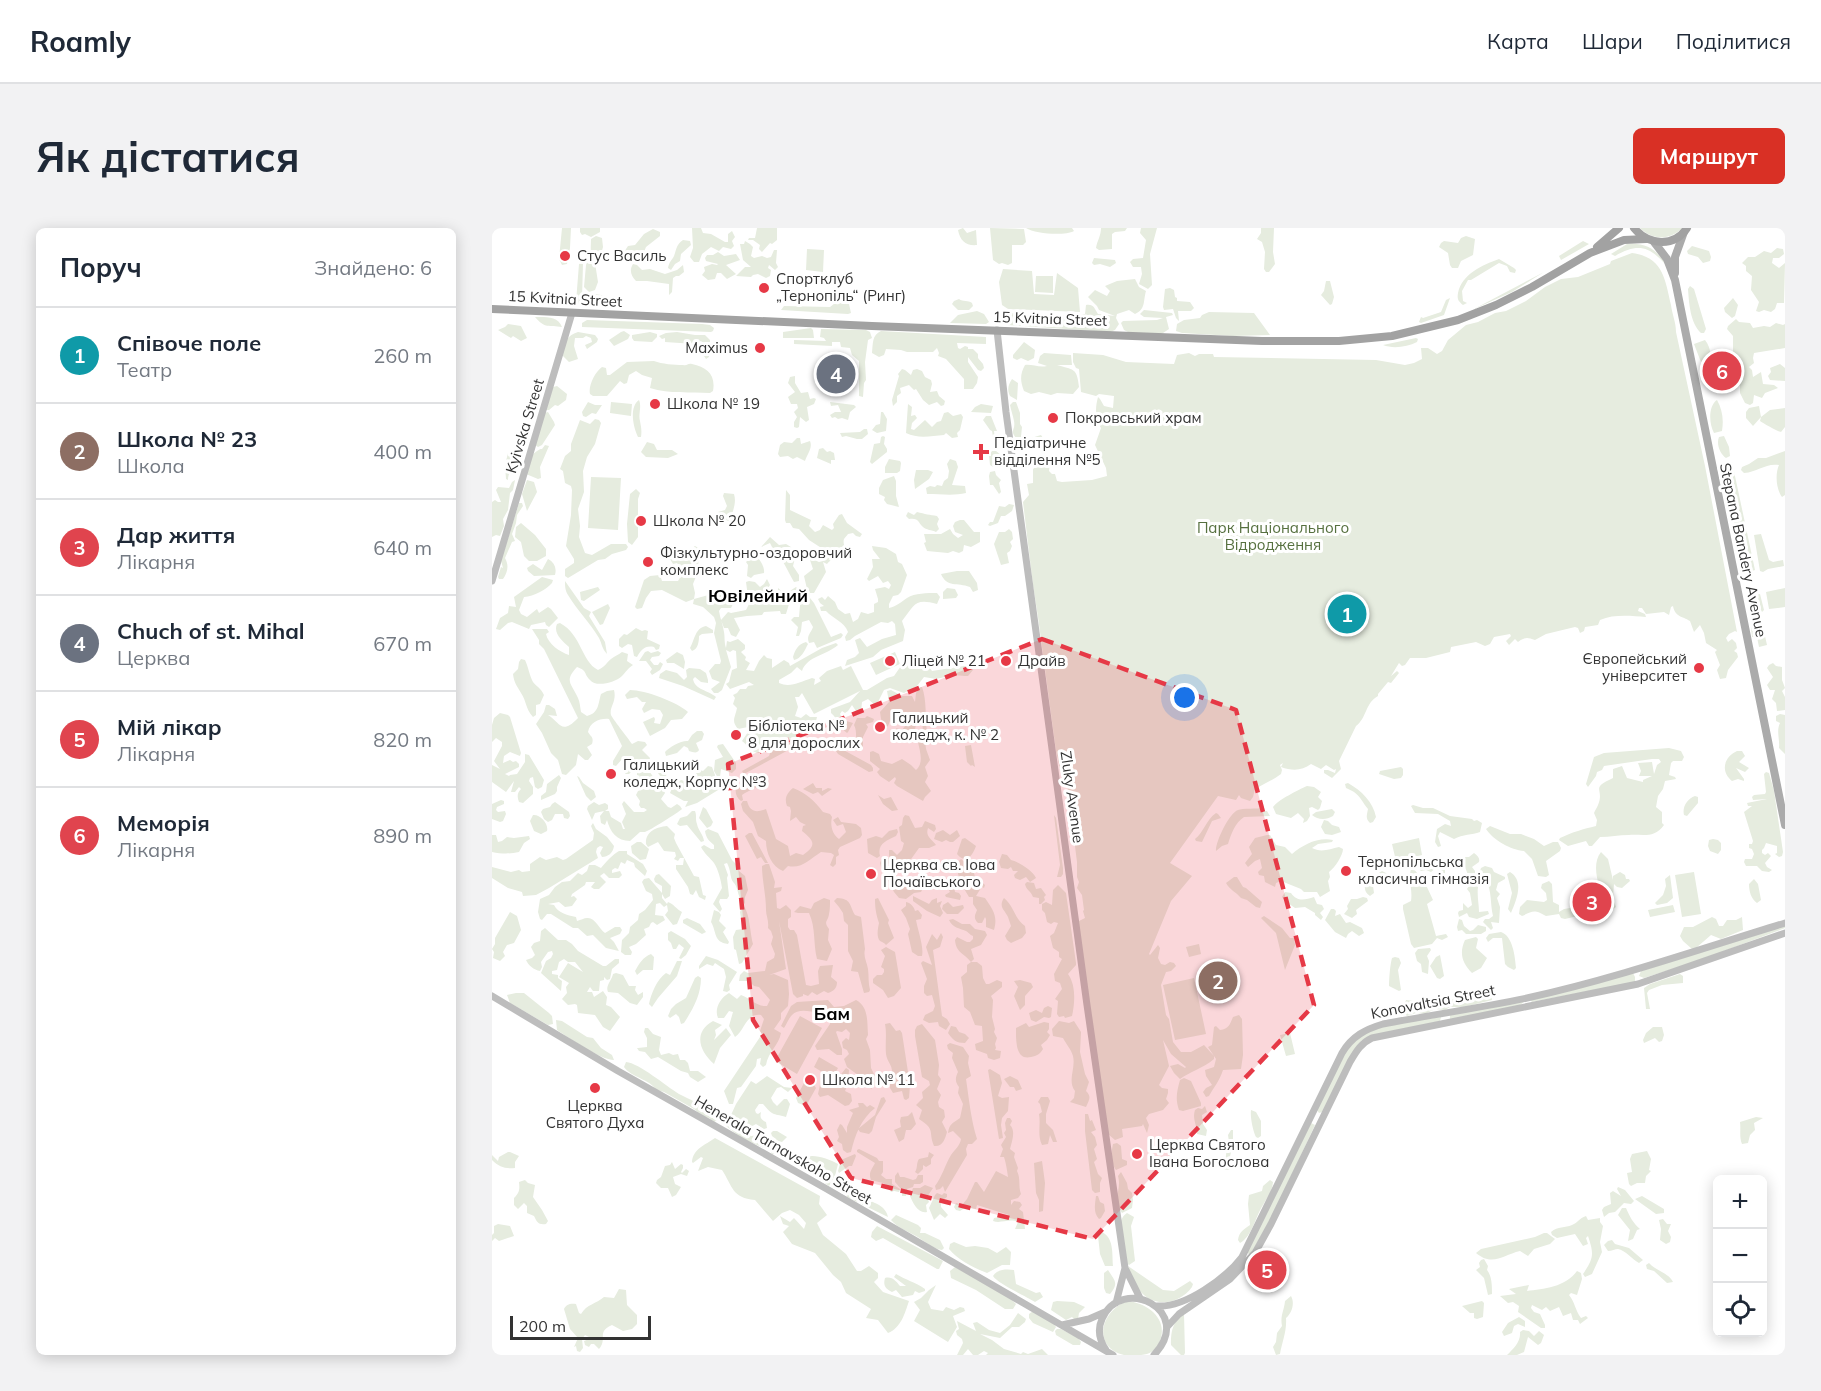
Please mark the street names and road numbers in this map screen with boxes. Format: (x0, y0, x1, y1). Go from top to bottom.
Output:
street label: 15 Kvitnia Street (507, 286, 623, 311)
street label: 15 Kvitnia Street (992, 307, 1108, 330)
street label: Kyivska Street (501, 376, 548, 475)
street label: Stepana Bandery Avenue (1716, 461, 1771, 639)
street label: Zluky Avenue (1057, 750, 1088, 844)
street label: Konovaltsia Street (1369, 980, 1497, 1023)
street label: Henerala Tarnavskoho Street (691, 1091, 875, 1208)

